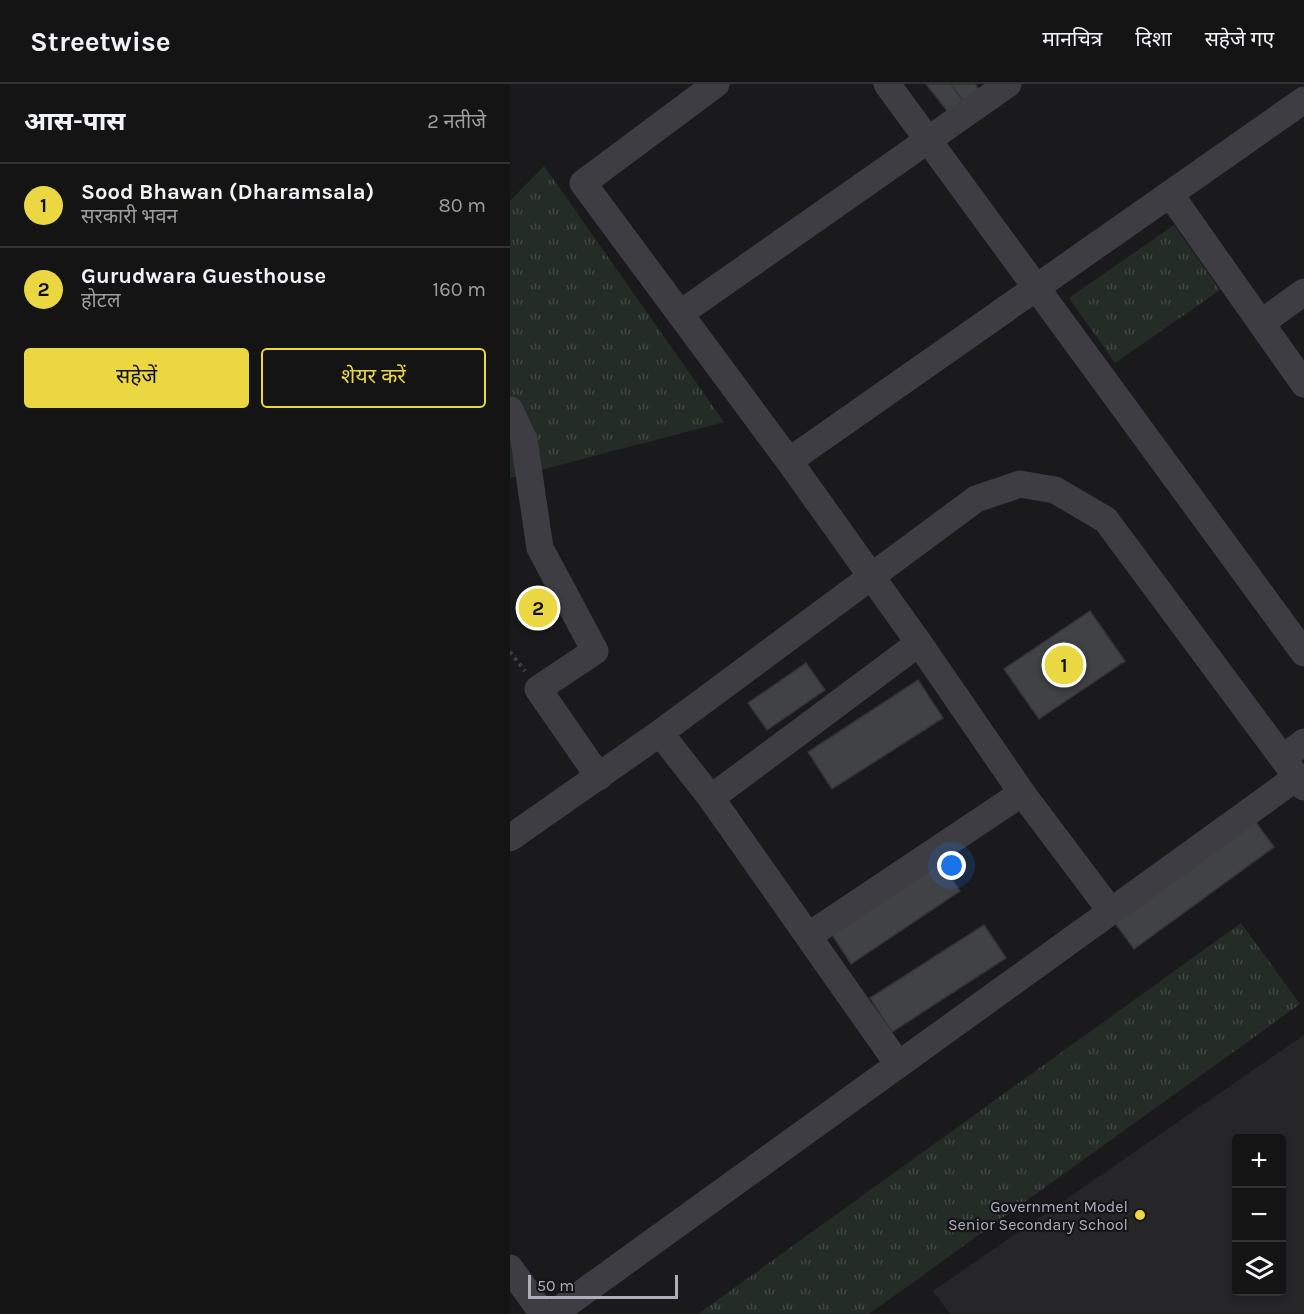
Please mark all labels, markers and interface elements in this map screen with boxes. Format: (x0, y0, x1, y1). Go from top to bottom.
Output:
text: Streetwise (30, 25, 171, 58)
text: मानचित्र (1042, 27, 1102, 51)
text: दिशा (1135, 27, 1172, 51)
text: सहेजे गए (1205, 27, 1274, 51)
text: आस-पास (24, 106, 126, 137)
text: 2 नतीजे (427, 110, 486, 133)
text: Sood Bhawan (Dharamsala) (81, 179, 374, 205)
text: 1 (40, 194, 47, 217)
text: 80 m (438, 194, 486, 217)
text: सरकारी भवन (81, 205, 178, 228)
text: Gurudwara Guesthouse (81, 263, 326, 289)
text: 2 (37, 278, 50, 301)
text: 160 m (433, 278, 486, 301)
text: होटल (81, 289, 120, 312)
button: सहेजें (24, 348, 249, 408)
button: शेयर करें (261, 348, 486, 408)
pin: 2 (519, 586, 558, 630)
pin: 1 (1044, 642, 1084, 688)
your location (937, 851, 966, 880)
map controls (1232, 1134, 1286, 1296)
button: + (1232, 1134, 1286, 1188)
button: − (1232, 1188, 1286, 1242)
place label: Government Model Senior Secondary School (948, 1197, 1128, 1234)
marker: Government Model Senior Secondary School (1133, 1208, 1147, 1222)
button: layers (1232, 1242, 1286, 1296)
scale bar (528, 1272, 678, 1300)
text: 50 m (537, 1276, 574, 1295)

